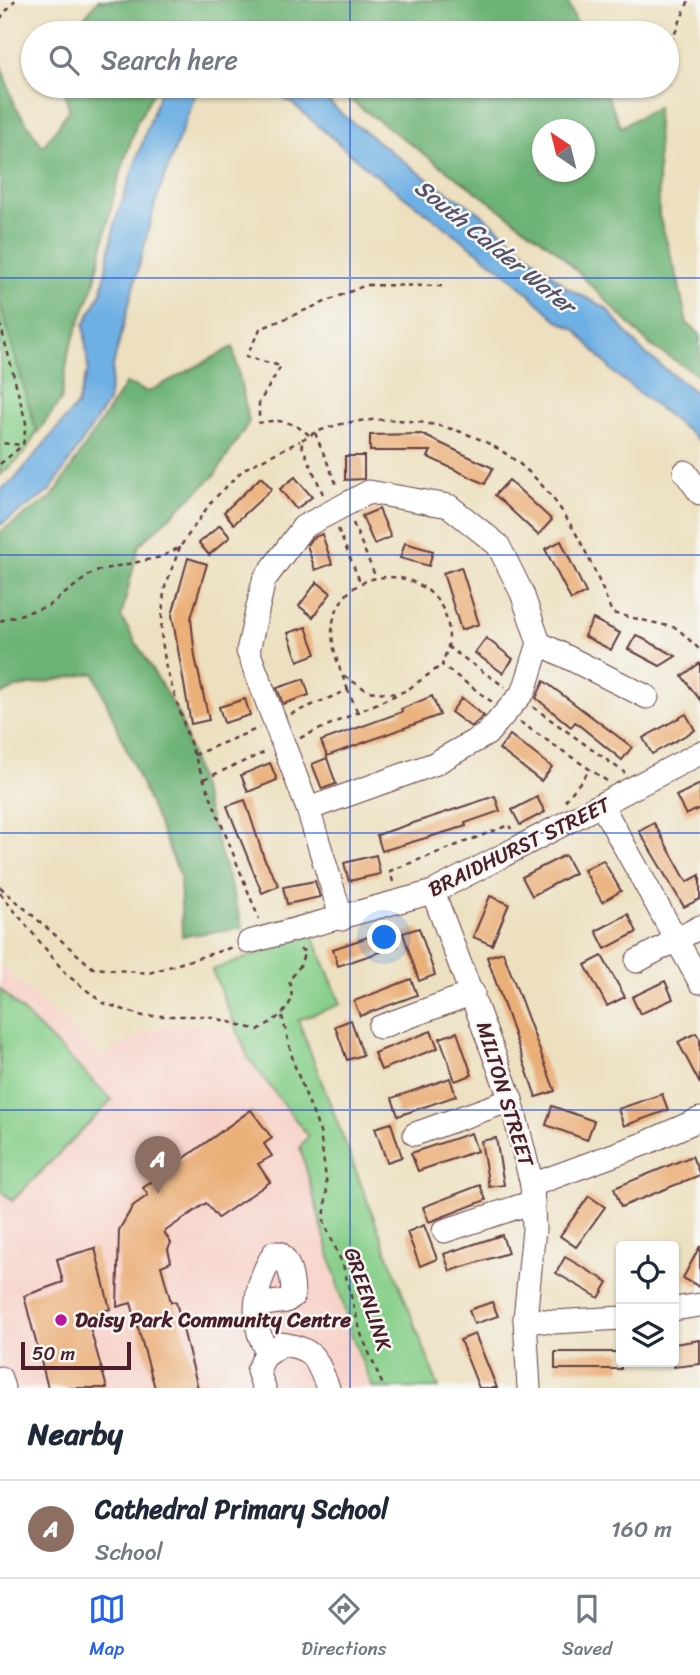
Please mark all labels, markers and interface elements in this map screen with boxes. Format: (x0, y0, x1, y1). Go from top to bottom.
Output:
search box (21, 21, 679, 98)
text: Search here (101, 37, 238, 83)
icon: search (45, 41, 83, 79)
north arrow (532, 119, 595, 182)
water label: South Calder Water (405, 168, 588, 327)
street label: BRAIDHURST STREET (421, 786, 618, 908)
your location (367, 920, 401, 954)
street label: MILTON STREET (465, 1017, 546, 1173)
pin: A (135, 1136, 181, 1194)
map controls (616, 1241, 679, 1367)
button: locate (616, 1241, 679, 1304)
street label: GREENLINK (333, 1242, 404, 1356)
place label: Daisy Park Community Centre (75, 1301, 351, 1339)
button: layers (616, 1304, 679, 1367)
marker: Daisy Park Community Centre (53, 1312, 69, 1328)
text: 50 m (32, 1337, 75, 1370)
scale bar (21, 1339, 131, 1371)
text: Nearby (28, 1407, 123, 1461)
text: Cathedral Primary School (95, 1486, 388, 1532)
text: A (43, 1509, 59, 1550)
text: 160 m (611, 1509, 672, 1550)
text: School (95, 1532, 163, 1573)
tab: Map (88, 1590, 126, 1665)
tab: Directions (301, 1590, 387, 1665)
tab: Saved (562, 1590, 612, 1665)

